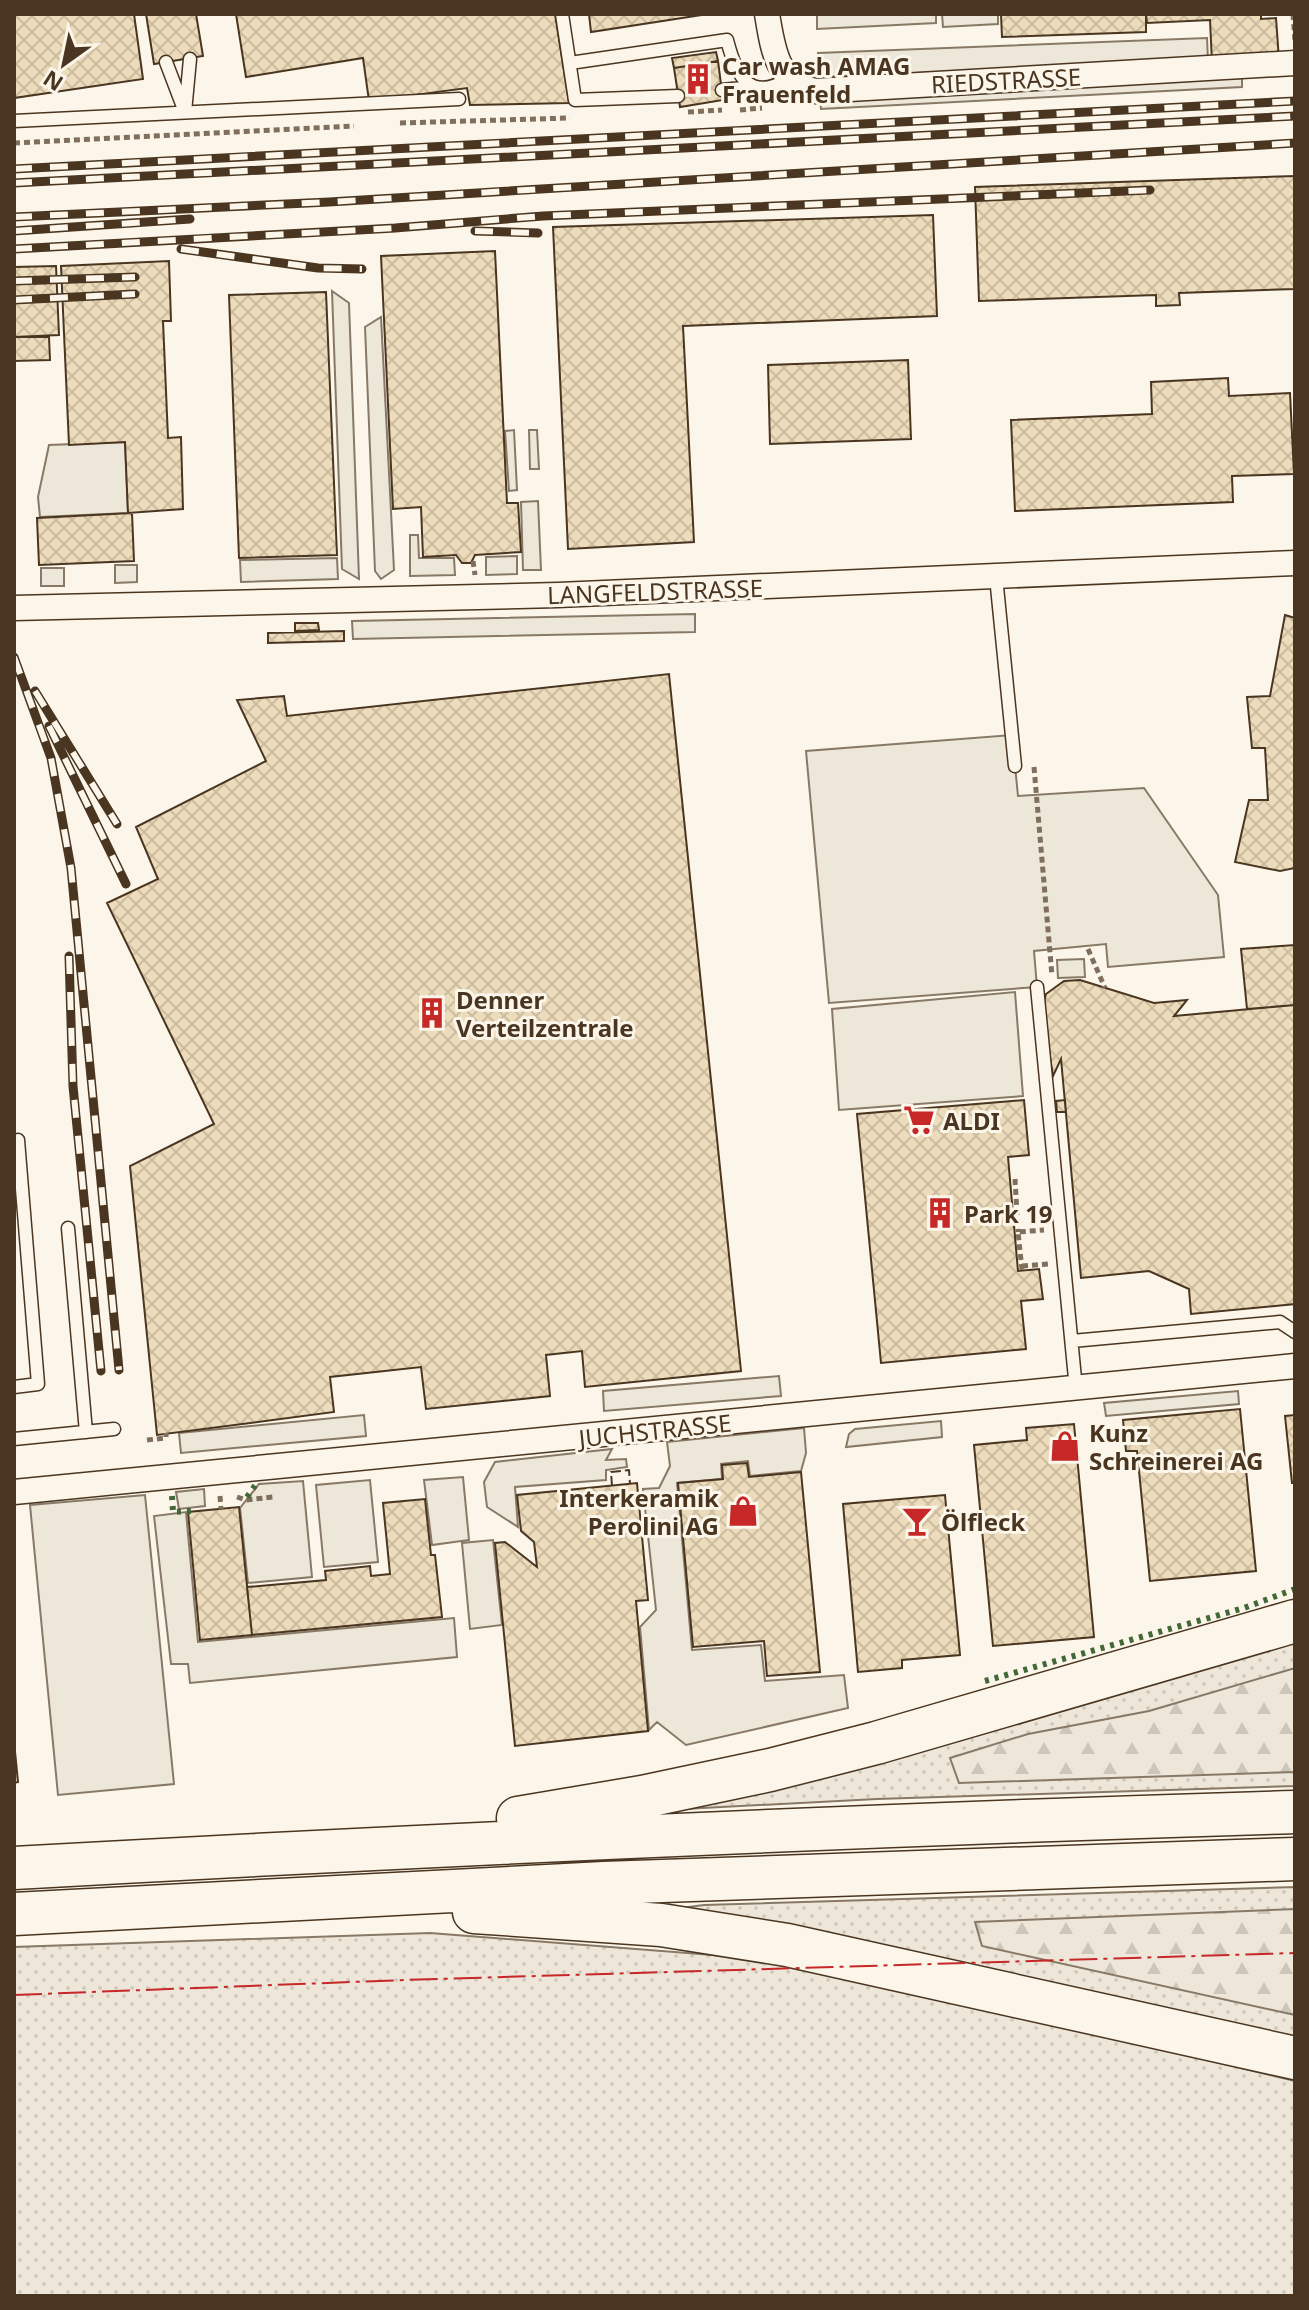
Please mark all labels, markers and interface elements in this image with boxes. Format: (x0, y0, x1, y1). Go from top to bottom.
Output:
north arrow (24, 24, 104, 104)
place label: Car wash AMAG Frauenfeld (722, 49, 910, 110)
street label: RIEDSTRASSE (930, 60, 1082, 100)
building icon: Car wash AMAG Frauenfeld (681, 62, 715, 96)
text: N (37, 64, 68, 99)
street label: LANGFELDSTRASSE (546, 571, 764, 611)
place label: Denner Verteilzentrale (456, 983, 634, 1044)
building icon: Denner Verteilzentrale (415, 996, 449, 1030)
supermarket icon: ALDI (902, 1103, 936, 1137)
place label: ALDI (943, 1104, 1000, 1137)
building icon: Park 19 (923, 1196, 957, 1230)
place label: Park 19 (964, 1197, 1053, 1230)
street label: JUCHSTRASSE (575, 1406, 733, 1455)
place label: Kunz Schreinerei AG (1089, 1416, 1263, 1477)
shop icon: Kunz Schreinerei AG (1048, 1429, 1082, 1463)
place label: Interkeramik Perolini AG (559, 1481, 719, 1542)
shop icon: Interkeramik Perolini AG (726, 1494, 760, 1528)
bar icon: Ölfleck (900, 1504, 934, 1538)
place label: Ölfleck (941, 1505, 1025, 1538)

